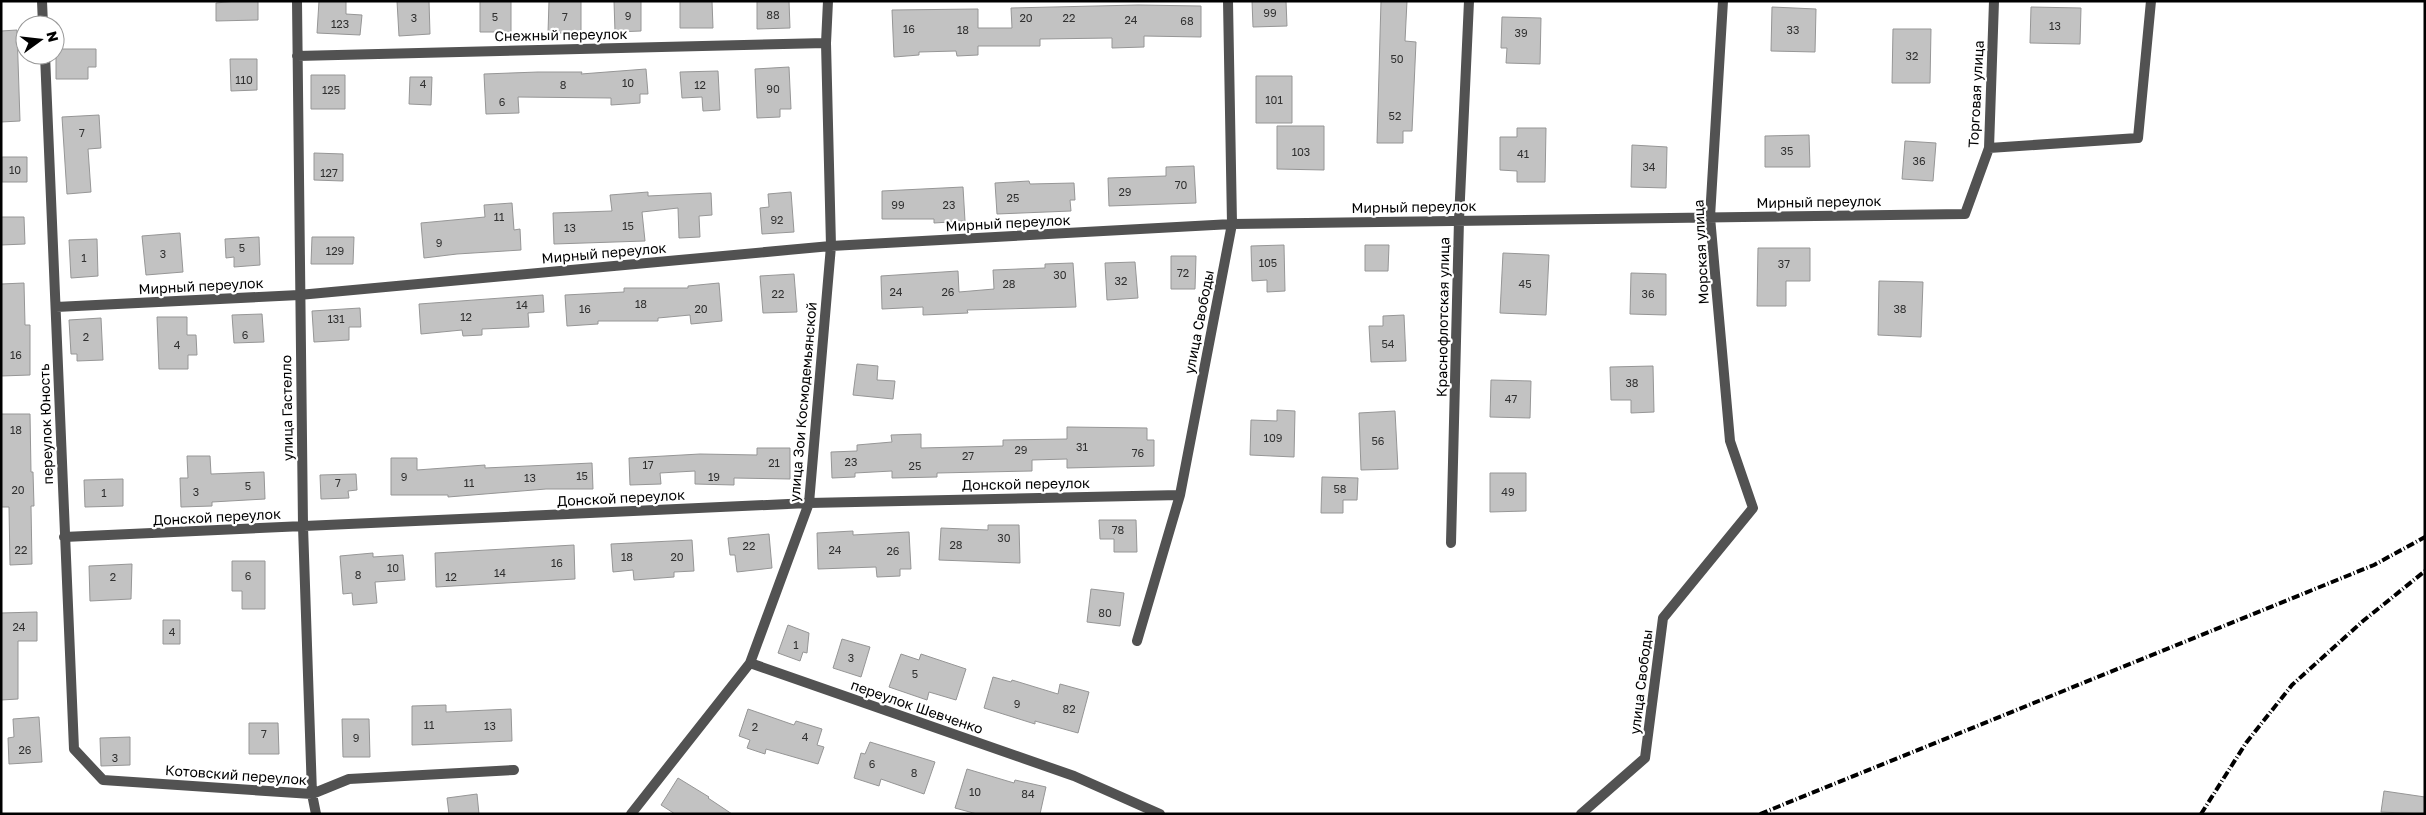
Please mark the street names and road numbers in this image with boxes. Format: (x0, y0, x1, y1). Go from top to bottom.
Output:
street label: Снежный переулок (494, 25, 628, 44)
street label: Торговая улица (1964, 40, 1987, 148)
street label: Мирный переулок (1756, 192, 1882, 211)
street label: Мирный переулок (1351, 197, 1477, 216)
street label: Морская улица (1689, 199, 1712, 305)
street label: Мирный переулок (945, 211, 1071, 234)
street label: Краснофлотская улица (1433, 237, 1452, 397)
street label: Мирный переулок (541, 239, 667, 266)
street label: улица Свободы (1180, 268, 1217, 375)
street label: Мирный переулок (138, 274, 264, 297)
street label: улица Зои Космодемьянской (785, 301, 820, 503)
street label: улица Гастелло (277, 355, 296, 461)
street label: переулок Юность (35, 363, 56, 485)
street label: Донской переулок (962, 474, 1090, 493)
street label: Донской переулок (557, 486, 685, 509)
street label: Донской переулок (153, 505, 281, 528)
street label: улица Свободы (1626, 628, 1655, 735)
street label: переулок Шевченко (849, 676, 986, 737)
street label: Котовский переулок (164, 761, 308, 788)

